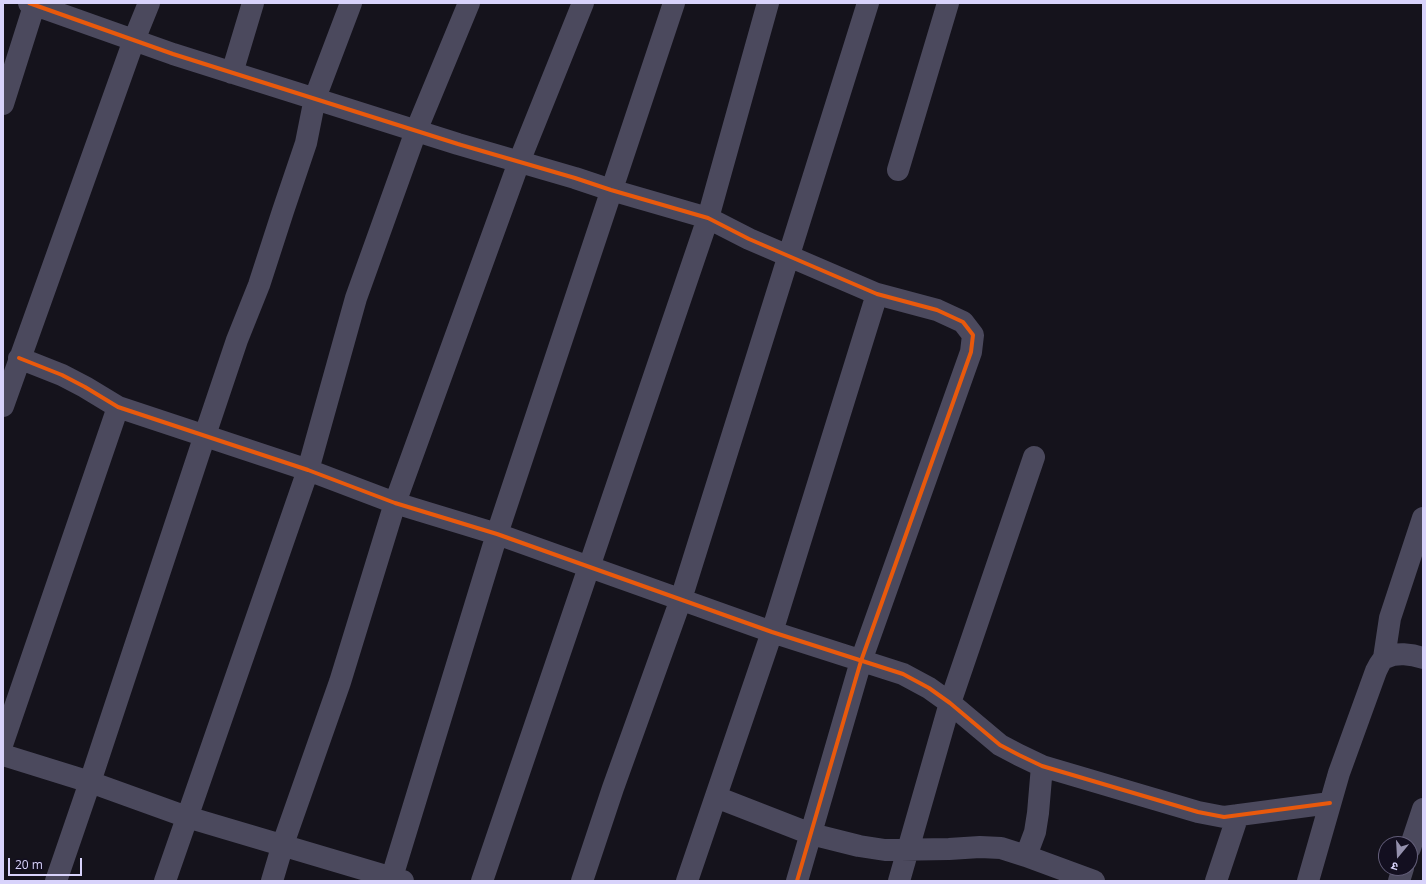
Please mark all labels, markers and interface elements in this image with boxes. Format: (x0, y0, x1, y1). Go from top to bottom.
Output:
north arrow (1378, 836, 1418, 876)
scale bar (10, 850, 84, 876)
text: 20 m (15, 856, 43, 873)
text: उ (1389, 859, 1400, 875)

